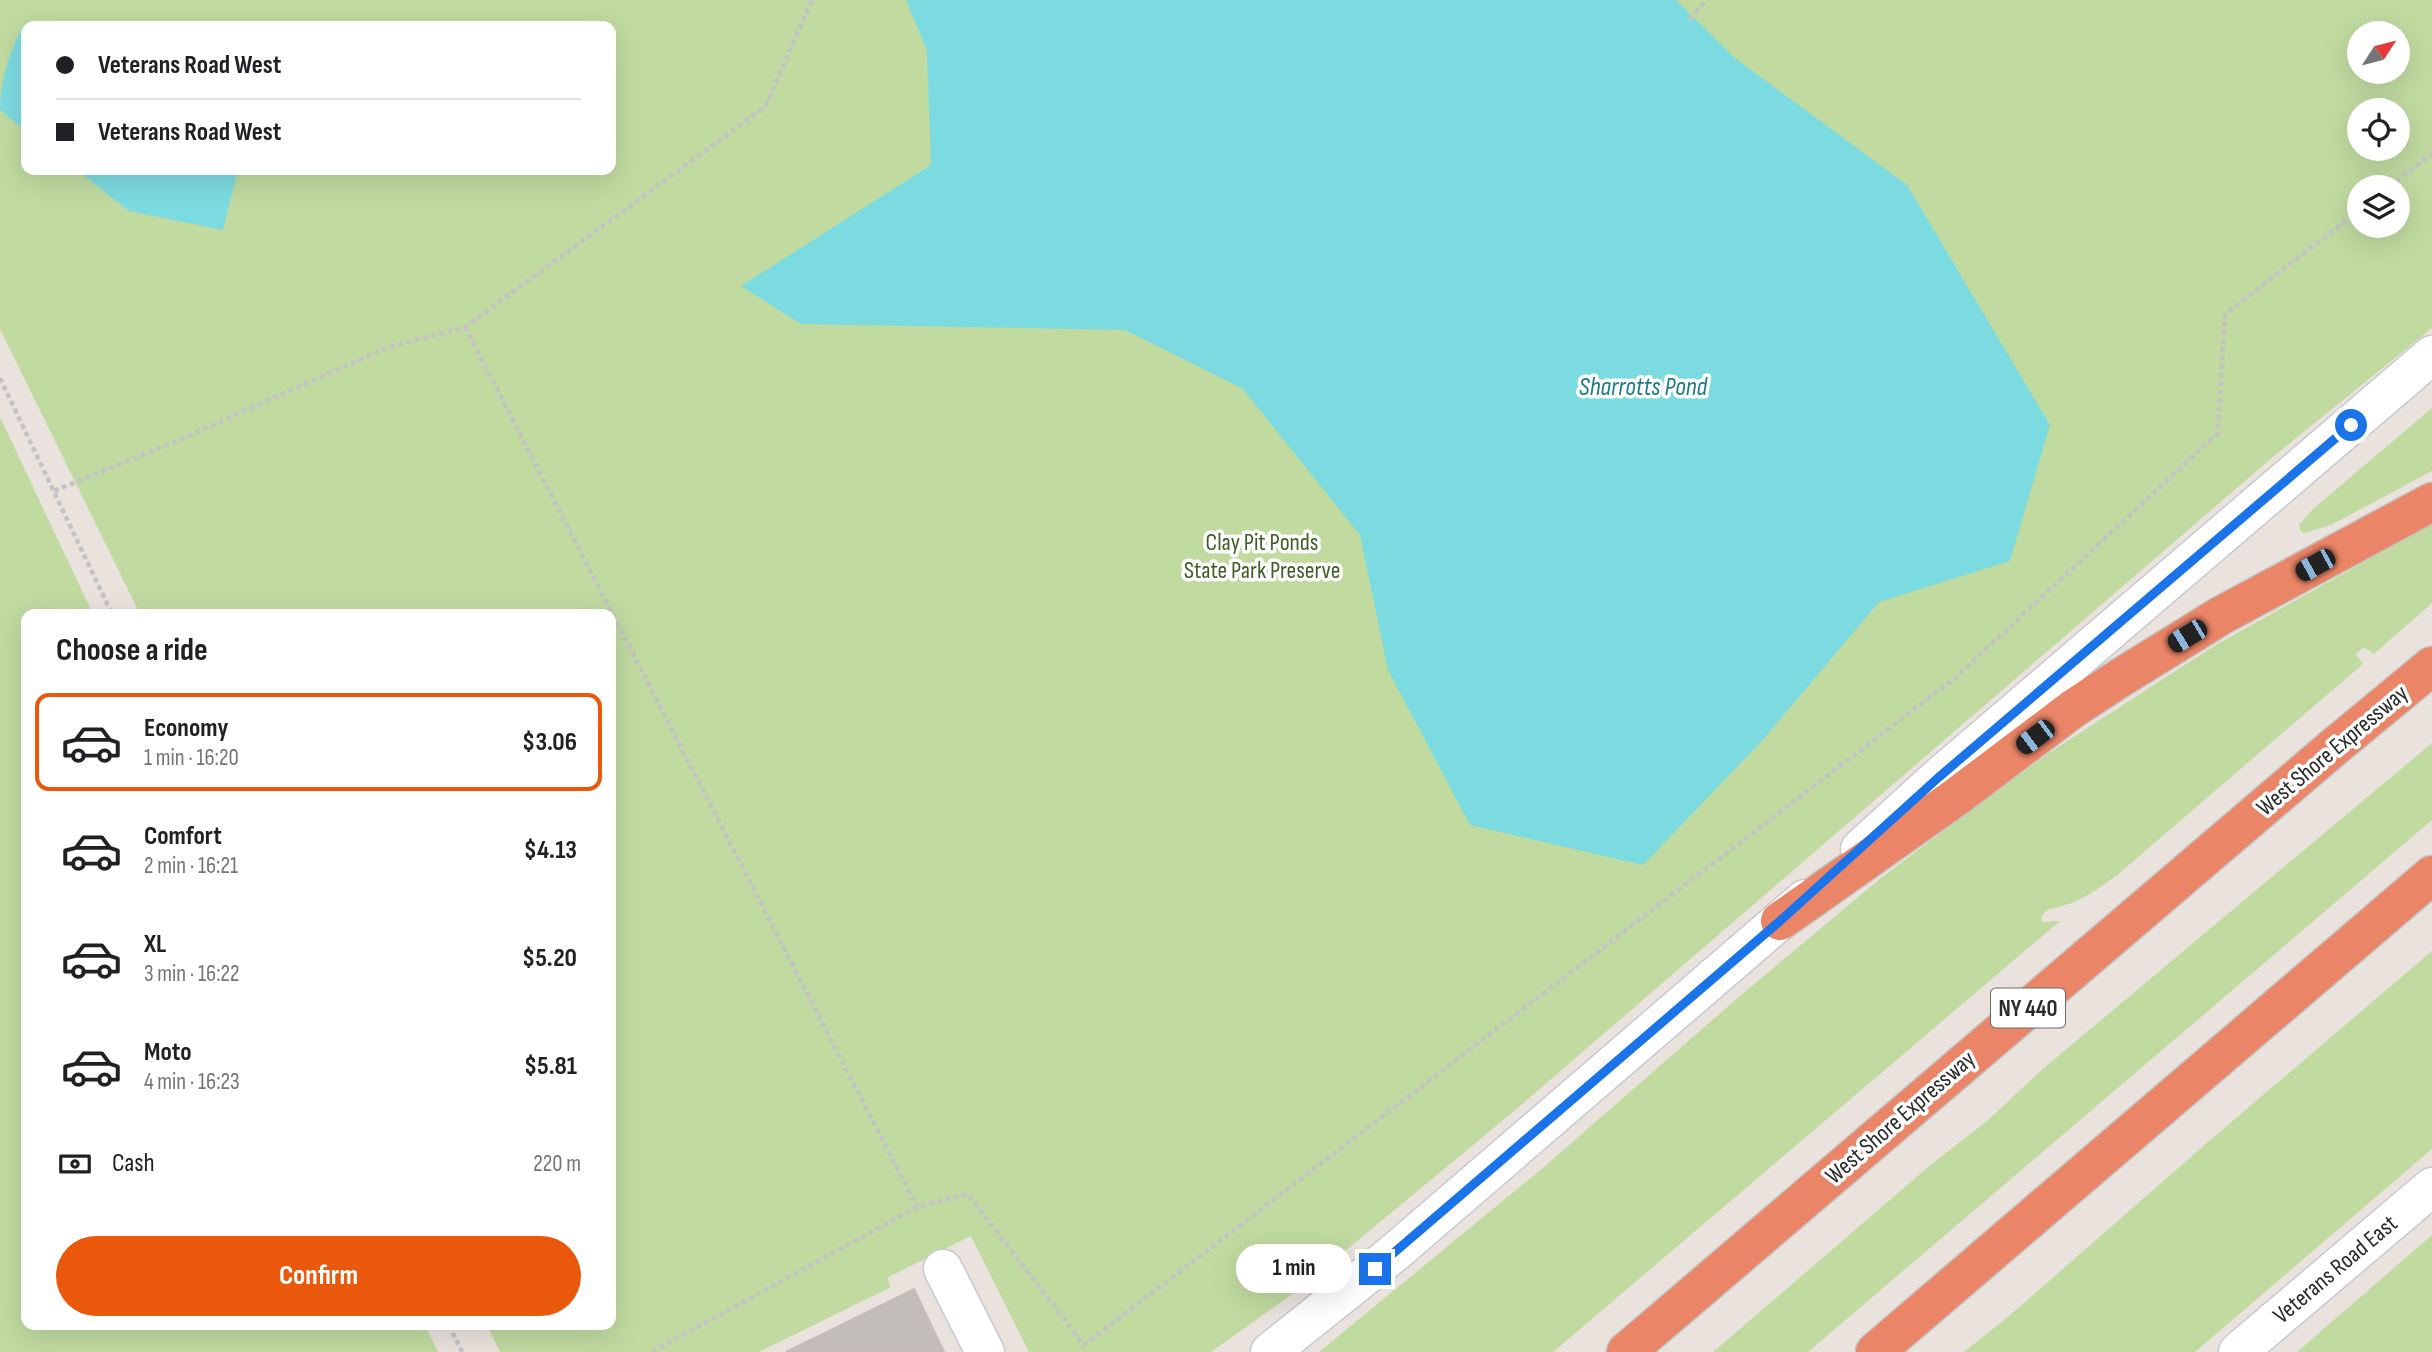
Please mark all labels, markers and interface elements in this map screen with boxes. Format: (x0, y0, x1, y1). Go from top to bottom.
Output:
north arrow (2347, 21, 2410, 84)
map controls (2347, 21, 2410, 238)
text: Veterans Road West (98, 50, 281, 81)
button: locate (2347, 98, 2410, 161)
text: Veterans Road West (98, 117, 281, 148)
button: layers (2347, 175, 2410, 238)
water label: Sharrotts Pond (1579, 372, 1709, 403)
route start (2335, 409, 2367, 441)
park label: Clay Pit Ponds State Park Preserve (1184, 528, 1340, 585)
car (2292, 546, 2339, 584)
car (2164, 616, 2211, 656)
text: Choose a ride (56, 631, 208, 670)
street label: West Shore Expressway (2251, 679, 2414, 822)
icon: car (60, 711, 123, 774)
text: Economy (144, 713, 228, 744)
car (2012, 716, 2059, 758)
text: $3.06 (522, 727, 577, 758)
text: 1 min · 16:20 (144, 744, 239, 772)
icon: car (60, 819, 123, 882)
text: Comfort (144, 821, 222, 852)
text: $4.13 (524, 835, 577, 866)
text: 2 min · 16:21 (144, 852, 238, 880)
icon: car (60, 927, 123, 990)
text: XL (144, 929, 166, 960)
text: $5.20 (522, 943, 577, 974)
text: 3 min · 16:22 (144, 960, 240, 988)
road number: NY 440 (1991, 988, 2065, 1028)
icon: car (60, 1035, 123, 1098)
text: Moto (144, 1037, 192, 1068)
street label: West Shore Expressway (1820, 1045, 1981, 1190)
text: $5.81 (524, 1051, 577, 1082)
text: 4 min · 16:23 (144, 1068, 240, 1096)
icon: cash (56, 1145, 94, 1183)
text: Cash (112, 1148, 155, 1179)
text: 220 m (533, 1150, 581, 1178)
street label: Veterans Road East (2267, 1209, 2403, 1330)
button: Confirm (56, 1236, 581, 1316)
callout: 1 min (1235, 1244, 1350, 1294)
route end (1359, 1253, 1391, 1285)
text: 1 min (1273, 1254, 1315, 1282)

